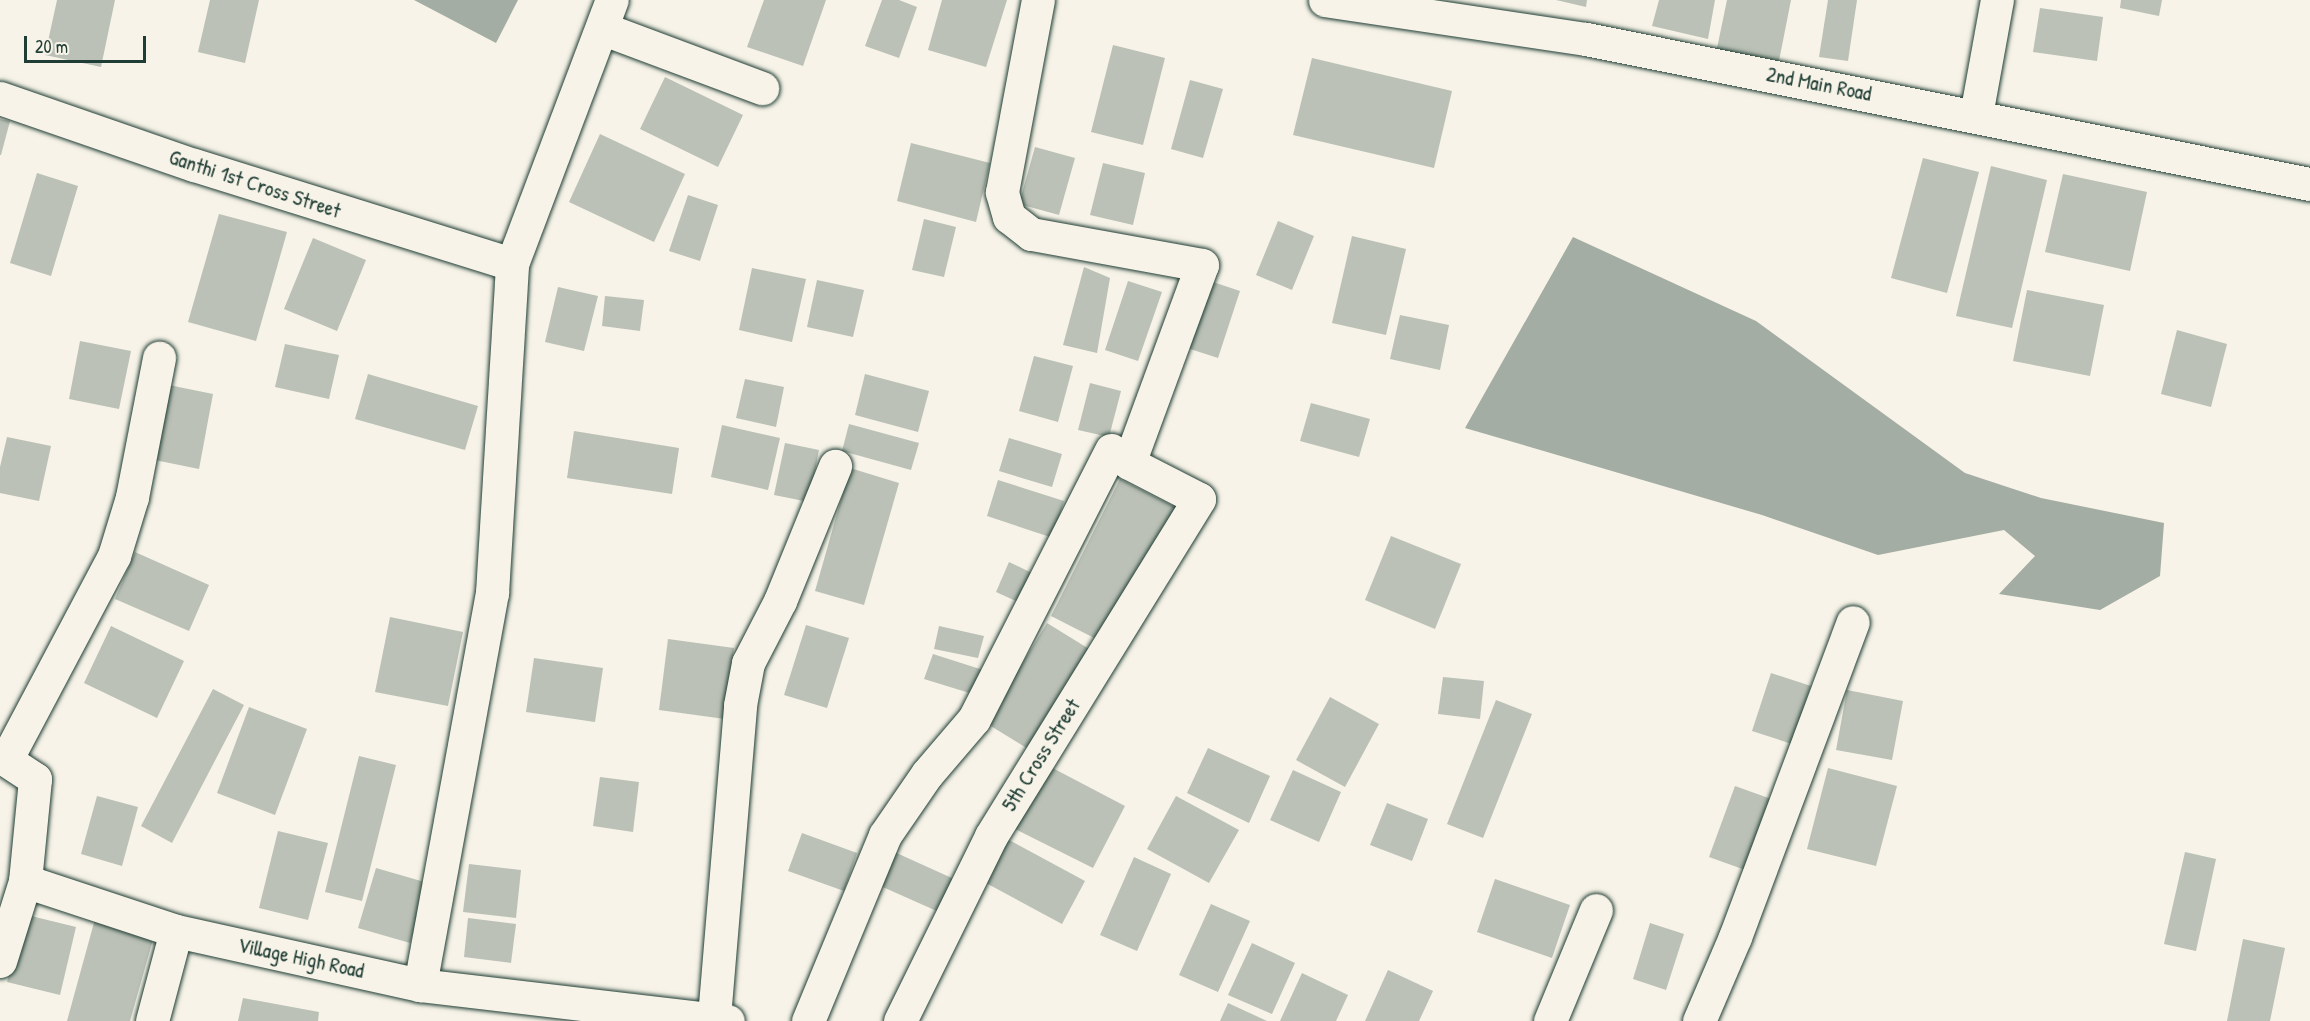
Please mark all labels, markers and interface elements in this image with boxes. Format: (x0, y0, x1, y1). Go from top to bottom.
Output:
scale bar (27, 24, 148, 62)
text: 20 m (35, 34, 68, 59)
street label: 2nd Main Road (1764, 61, 1874, 107)
street label: Ganthi 1st Cross Street (166, 144, 344, 224)
street label: 5th Cross Street (996, 694, 1086, 816)
street label: Village High Road (236, 932, 366, 984)

